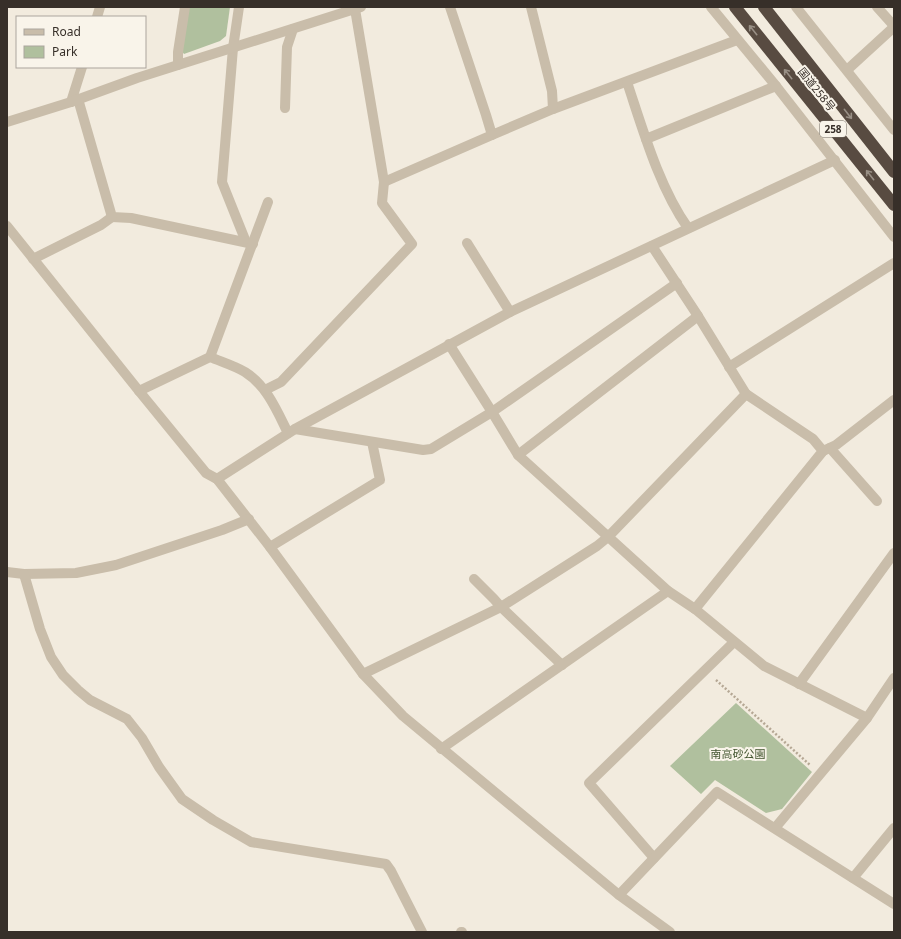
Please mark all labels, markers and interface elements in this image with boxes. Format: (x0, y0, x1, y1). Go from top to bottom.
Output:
legend (16, 16, 146, 68)
text: Road (52, 23, 81, 40)
one-way arrow (749, 24, 757, 35)
text: Park (52, 43, 78, 60)
street label: 国道258号 (795, 64, 839, 114)
one-way arrow (784, 68, 793, 79)
one-way arrow (844, 109, 853, 120)
road number: 258 (820, 121, 846, 137)
one-way arrow (865, 169, 874, 180)
park label: 南高砂公園 (711, 746, 766, 761)

